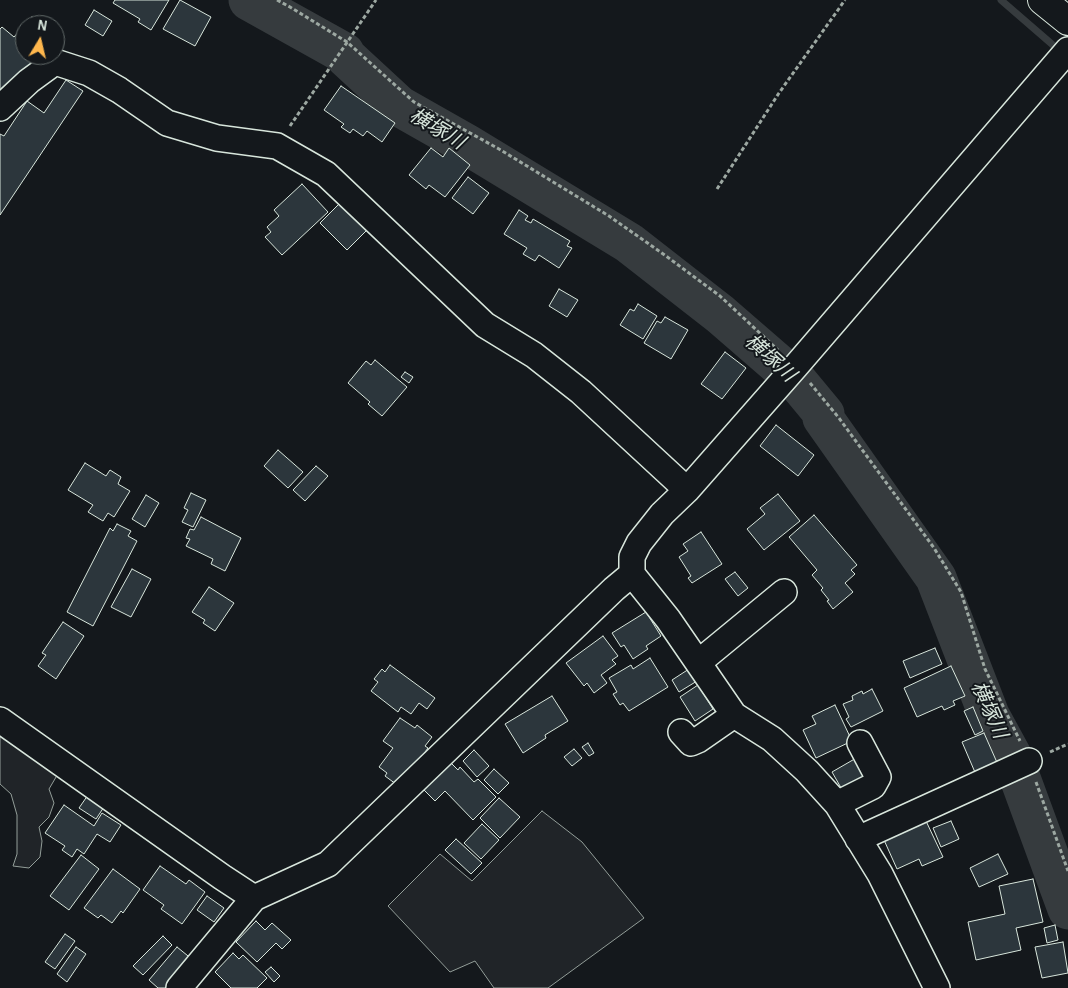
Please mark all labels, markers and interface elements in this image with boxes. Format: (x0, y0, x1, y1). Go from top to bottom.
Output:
north arrow (15, 15, 65, 65)
text: N (36, 18, 48, 34)
water label: 横塚川 (405, 103, 469, 155)
water label: 横塚川 (740, 329, 800, 387)
water label: 横塚川 (966, 678, 1012, 742)

